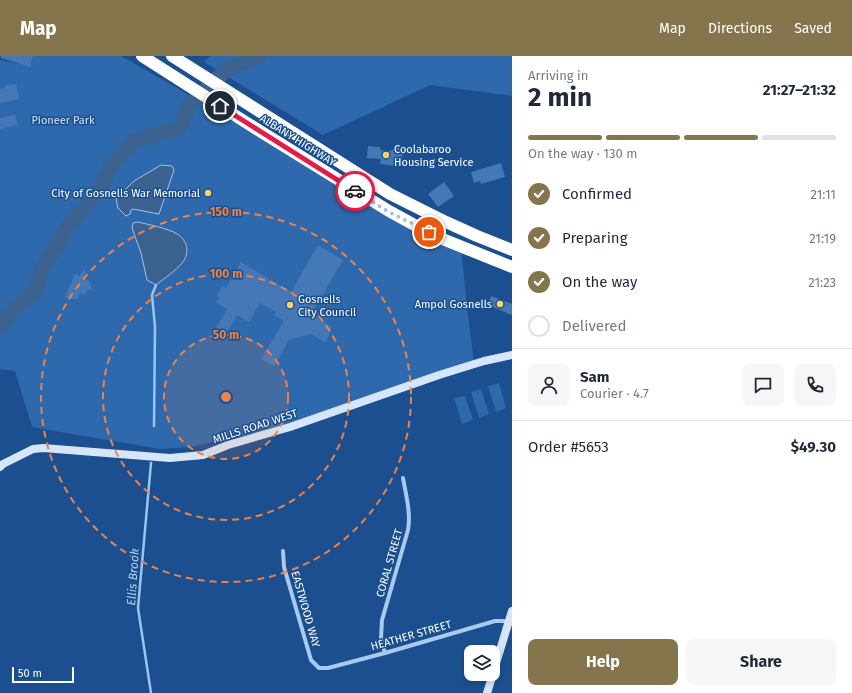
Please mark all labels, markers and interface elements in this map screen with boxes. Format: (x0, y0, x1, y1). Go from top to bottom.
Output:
text: Map (20, 17, 57, 40)
text: Map (659, 20, 686, 37)
text: Directions (708, 20, 772, 37)
text: Saved (794, 20, 832, 37)
text: Arriving in (528, 68, 588, 83)
text: 21:27–21:32 (763, 81, 836, 99)
text: 2 min (528, 82, 592, 113)
pin (203, 89, 237, 123)
icon: home (209, 95, 231, 117)
street label: ALBANY HIGHWAY (257, 112, 338, 169)
park label: Pioneer Park (31, 114, 95, 127)
place label: Coolabaroo Housing Service (394, 143, 473, 169)
text: On the way · 130 m (528, 146, 637, 161)
marker: Coolabaroo Housing Service (381, 150, 391, 160)
courier (335, 171, 375, 211)
icon: car (344, 180, 366, 202)
icon: check (528, 183, 550, 205)
text: Confirmed (562, 185, 632, 203)
place label: City of Gosnells War Memorial (51, 187, 200, 200)
text: 21:11 (811, 187, 836, 202)
marker: City of Gosnells War Memorial (203, 188, 213, 198)
text: 150 m (210, 205, 242, 219)
pin (412, 215, 446, 249)
icon: bag (418, 221, 440, 243)
icon: check (528, 227, 550, 249)
text: Preparing (562, 229, 627, 247)
text: 21:19 (809, 231, 836, 246)
text: 100 m (210, 267, 242, 281)
icon: check (528, 271, 550, 293)
text: On the way (562, 273, 637, 291)
text: 21:23 (808, 275, 836, 290)
place label: Gosnells City Council (298, 293, 356, 319)
place label: Ampol Gosnells (415, 298, 492, 311)
marker: Ampol Gosnells (495, 299, 505, 309)
marker: Gosnells City Council (285, 300, 295, 310)
text: Delivered (562, 317, 626, 335)
text: 50 m (213, 328, 239, 342)
button: person (528, 364, 570, 406)
button: chat (742, 364, 784, 406)
button: phone (794, 364, 836, 406)
text: Sam (580, 368, 609, 386)
text: Courier · 4.7 (580, 386, 649, 401)
centre of rings (219, 390, 233, 404)
street label: MILLS ROAD WEST (211, 407, 299, 446)
text: Order #5653 (528, 438, 609, 456)
text: $49.30 (791, 438, 836, 456)
street label: CORAL STREET (374, 527, 406, 599)
water label: Ellis Brook (124, 548, 142, 606)
street label: EASTWOOD WAY (288, 569, 323, 649)
street label: HEATHER STREET (369, 618, 453, 653)
button: Help (528, 639, 678, 685)
button: Share (686, 639, 836, 685)
map controls (464, 645, 500, 681)
button: layers (464, 645, 500, 681)
scale bar (12, 665, 74, 684)
text: 50 m (18, 667, 42, 680)

